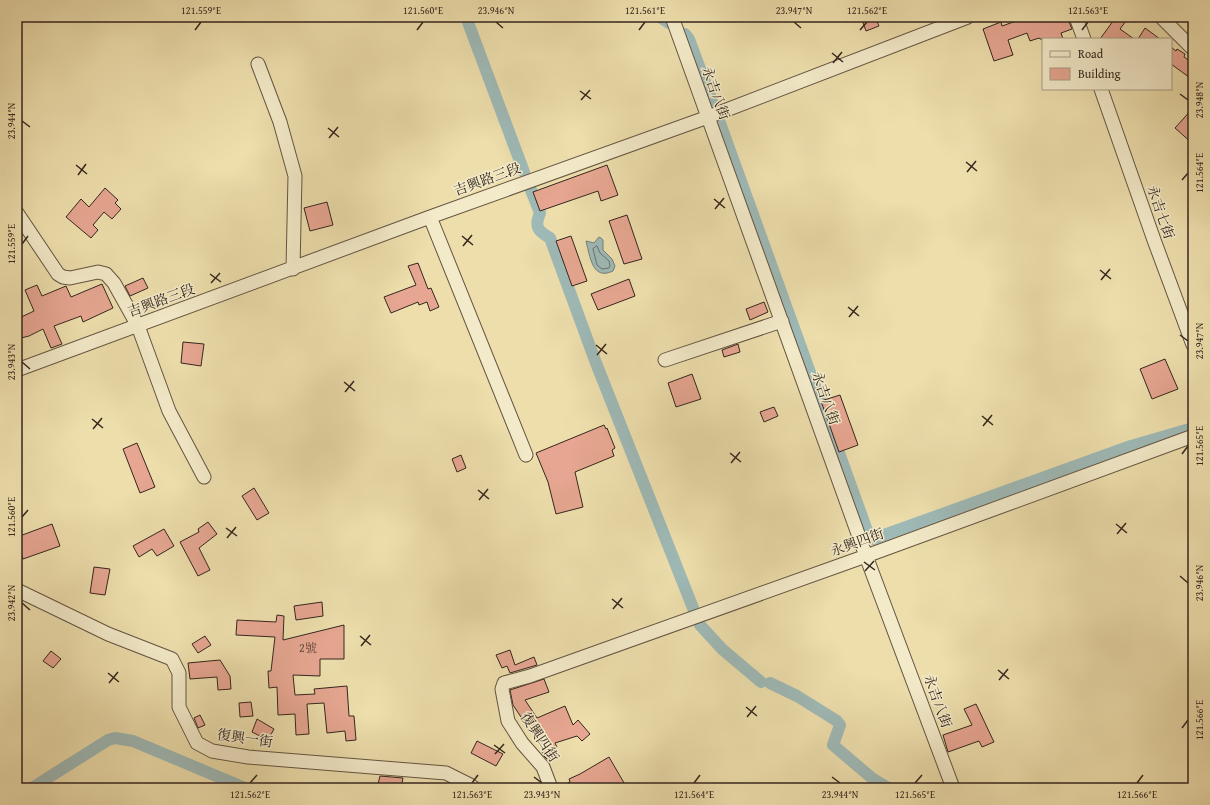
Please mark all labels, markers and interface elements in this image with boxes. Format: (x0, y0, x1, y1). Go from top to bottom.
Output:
text: 121.559°E (181, 3, 221, 18)
text: 121.560°E (403, 3, 443, 18)
text: 23.946°N (478, 3, 515, 18)
text: 121.561°E (625, 3, 665, 18)
text: 23.947°N (776, 3, 813, 18)
text: 121.562°E (847, 3, 887, 18)
text: 121.563°E (1068, 3, 1108, 18)
legend (1042, 38, 1172, 90)
text: Road (1078, 45, 1104, 62)
street label: 永吉八街 (697, 63, 735, 123)
text: Building (1078, 65, 1121, 82)
text: 23.948°N (1192, 81, 1207, 118)
text: 23.944°N (4, 102, 19, 139)
text: 121.564°E (1192, 153, 1207, 193)
street label: 吉興路三段 (451, 158, 523, 200)
street label: 永吉七街 (1142, 182, 1180, 242)
text: 121.559°E (4, 224, 19, 264)
street label: 吉興路三段 (125, 279, 197, 321)
text: 23.947°N (1192, 322, 1207, 359)
text: 23.943°N (4, 343, 19, 380)
street label: 永吉八街 (807, 368, 845, 428)
text: 121.565°E (1192, 426, 1207, 466)
text: 121.560°E (4, 497, 19, 537)
street label: 永興四街 (827, 523, 887, 561)
text: 23.946°N (1192, 564, 1207, 601)
text: 23.942°N (4, 584, 19, 621)
house number: 2號 (299, 639, 317, 656)
street label: 永吉八街 (919, 671, 957, 731)
text: 121.566°E (1192, 700, 1207, 740)
street label: 復興四街 (516, 708, 564, 766)
street label: 復興一街 (216, 724, 274, 752)
text: 121.562°E (230, 787, 270, 802)
text: 121.563°E (452, 787, 492, 802)
text: 23.943°N (524, 787, 561, 802)
text: 121.564°E (674, 787, 714, 802)
text: 23.944°N (822, 787, 859, 802)
text: 121.565°E (895, 787, 935, 802)
text: 121.566°E (1117, 787, 1157, 802)

